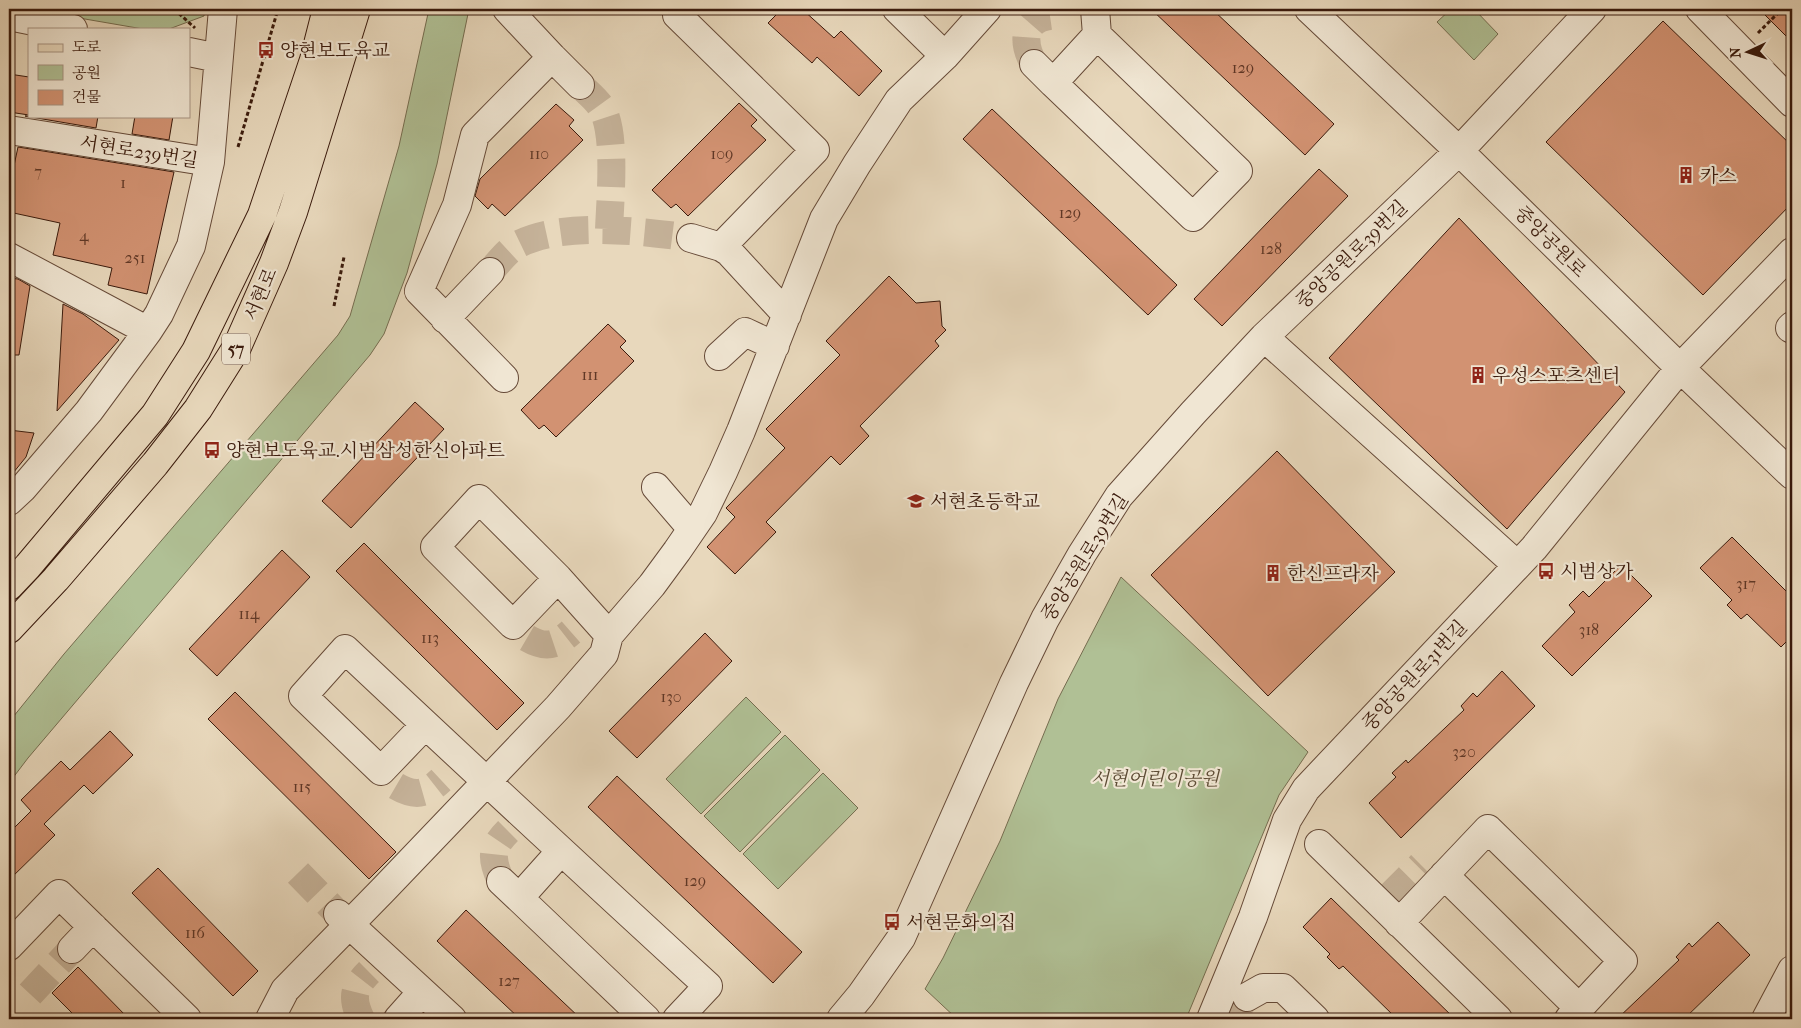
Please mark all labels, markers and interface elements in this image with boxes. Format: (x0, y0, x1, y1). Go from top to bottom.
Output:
legend (28, 28, 190, 118)
north arrow (1724, 28, 1774, 78)
text: 도로 (72, 38, 101, 56)
bus stop icon: 양현보도육교 (256, 40, 276, 60)
place label: 양현보도육교 (280, 40, 390, 62)
text: N (1727, 47, 1744, 59)
house number: 129 (1232, 58, 1254, 77)
text: 공원 (72, 64, 101, 82)
text: 건물 (72, 88, 101, 106)
street label: 서현로239번길 (78, 132, 199, 172)
house number: 110 (529, 144, 549, 163)
house number: 109 (711, 144, 733, 163)
house number: 7 (34, 162, 42, 181)
building icon: 카스 (1676, 165, 1696, 185)
place label: 카스 (1700, 165, 1737, 187)
house number: 1 (120, 173, 126, 192)
street label: 중앙공원로39번길 (1291, 196, 1412, 313)
street label: 중앙공원로 (1510, 201, 1591, 282)
house number: 129 (1059, 203, 1081, 222)
house number: 4 (79, 226, 89, 245)
house number: 128 (1260, 239, 1282, 258)
house number: 251 (125, 248, 145, 267)
street label: 서현로 (240, 265, 282, 324)
road number: 57 (222, 334, 250, 364)
house number: 111 (581, 365, 599, 384)
building icon: 우성스포츠센터 (1468, 365, 1488, 385)
place label: 우성스포츠센터 (1492, 365, 1620, 387)
bus stop icon: 양현보도육교.시범삼성한신아파트 (202, 440, 222, 460)
place label: 양현보도육교.시범삼성한신아파트 (226, 440, 505, 462)
street label: 중앙공원로39번길 (1037, 490, 1133, 625)
school or university icon: 서현초등학교 (906, 491, 926, 511)
place label: 서현초등학교 (930, 491, 1040, 513)
bus stop icon: 시범상가 (1536, 561, 1556, 581)
place label: 시범상가 (1560, 561, 1634, 583)
building icon: 한신프라자 (1263, 563, 1283, 583)
place label: 한신프라자 (1287, 563, 1379, 585)
house number: 317 (1736, 574, 1756, 593)
house number: 114 (239, 604, 260, 623)
street label: 중앙공원로31번길 (1358, 616, 1472, 735)
house number: 318 (1579, 620, 1599, 639)
house number: 113 (421, 628, 439, 647)
house number: 130 (660, 687, 682, 706)
house number: 320 (1452, 742, 1476, 761)
park label: 서현어린이공원 (1091, 768, 1221, 790)
house number: 115 (293, 777, 311, 796)
house number: 129 (684, 871, 706, 890)
bus stop icon: 서현문화의집 (882, 912, 902, 932)
place label: 서현문화의집 (906, 912, 1016, 934)
house number: 116 (185, 923, 205, 942)
house number: 127 (498, 971, 520, 990)

